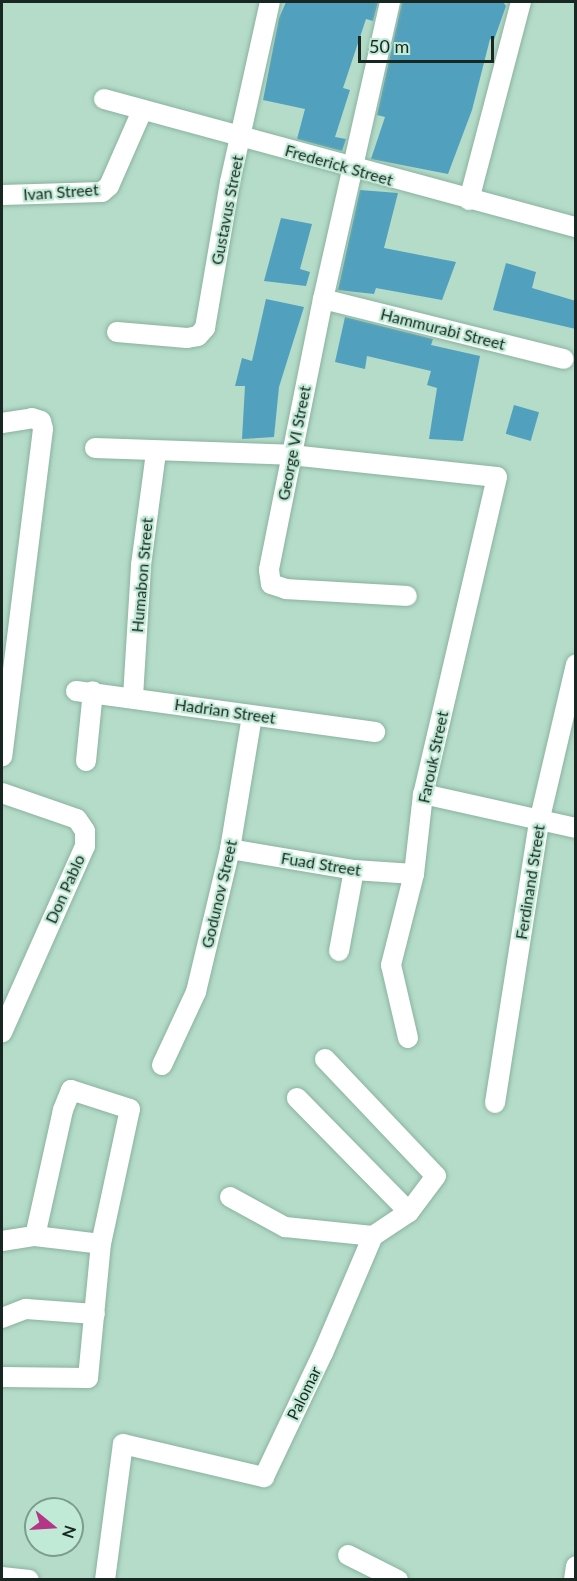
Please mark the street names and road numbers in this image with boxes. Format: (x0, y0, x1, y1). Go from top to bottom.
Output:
street label: Frederick Street (283, 140, 395, 190)
street label: Gustavus Street (207, 154, 247, 266)
street label: Ivan Street (23, 180, 99, 204)
street label: Hammurabi Street (379, 304, 507, 354)
street label: George VI Street (273, 384, 315, 502)
street label: Humabon Street (127, 517, 157, 633)
street label: Hadrian Street (173, 694, 277, 728)
street label: Farouk Street (414, 709, 452, 805)
street label: Ferdinand Street (511, 823, 549, 941)
street label: Godunov Street (197, 838, 241, 950)
street label: Fuad Street (280, 848, 362, 880)
street label: Don Pablo (41, 852, 89, 926)
street label: Palomar (283, 1363, 325, 1423)

